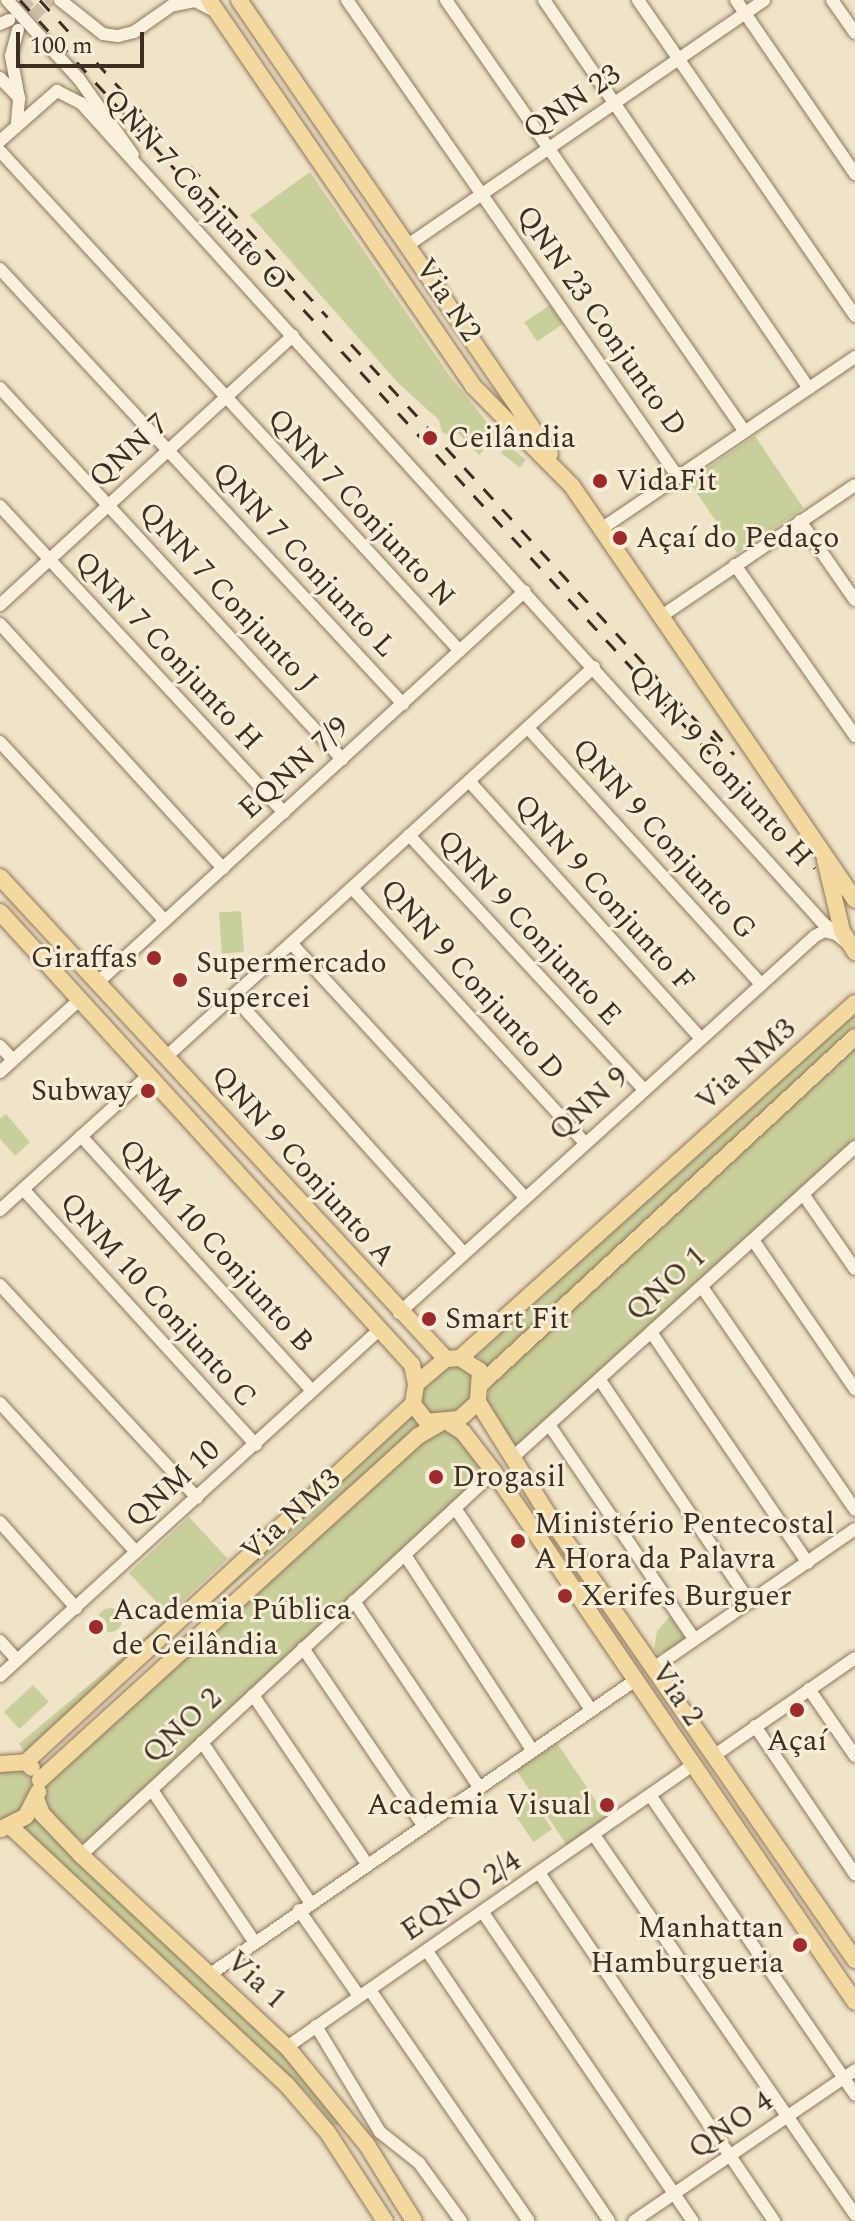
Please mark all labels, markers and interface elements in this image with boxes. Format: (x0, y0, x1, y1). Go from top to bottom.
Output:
scale bar (20, 16, 148, 66)
text: 100 m (30, 28, 93, 64)
street label: QNN 23 (517, 57, 627, 147)
street label: QNN 7 Conjunto O (95, 82, 295, 298)
street label: QNN 23 Conjunto D (508, 199, 694, 443)
street label: Via N2 (407, 251, 489, 349)
street label: QNN 7 Conjunto N (259, 401, 463, 615)
street label: QNN 7 (82, 406, 176, 496)
place label: Ceilândia (448, 420, 575, 456)
marker: Ceilândia (419, 427, 441, 449)
street label: QNN 7 Conjunto L (204, 455, 404, 665)
place label: VidaFit (616, 463, 717, 499)
marker: VidaFit (591, 472, 609, 490)
street label: QNN 7 Conjunto J (131, 494, 325, 700)
place label: Açaí do Pedaço (636, 520, 839, 556)
marker: Açaí do Pedaço (611, 529, 629, 547)
street label: QNN 7 Conjunto H (66, 544, 270, 758)
street label: QNN 9 Conjunto H (620, 658, 820, 874)
street label: EQNN 7/9 (231, 709, 357, 827)
street label: QNN 9 Conjunto G (564, 731, 764, 947)
street label: QNN 9 Conjunto F (506, 787, 702, 999)
street label: QNN 9 Conjunto E (429, 823, 629, 1033)
street label: QNN 9 Conjunto D (372, 872, 572, 1088)
place label: Giraffas (31, 940, 138, 976)
place label: Supermercado Supercei (196, 945, 387, 1016)
marker: Giraffas (145, 949, 163, 967)
marker: Supermercado Supercei (171, 971, 189, 989)
street label: Via NM3 (689, 1011, 803, 1119)
street label: QNN 9 Conjunto A (203, 1058, 403, 1274)
street label: QNN 9 (542, 1059, 636, 1149)
place label: Subway (31, 1073, 132, 1109)
marker: Subway (139, 1082, 157, 1100)
street label: QNM 10 Conjunto B (111, 1132, 321, 1360)
street label: QNM 10 Conjunto C (52, 1185, 264, 1415)
street label: QNO 1 (619, 1239, 713, 1329)
place label: Smart Fit (445, 1301, 569, 1337)
marker: Smart Fit (420, 1310, 438, 1328)
street label: QNM 10 (118, 1432, 228, 1536)
place label: Drogasil (452, 1459, 565, 1495)
street label: Via NM3 (234, 1461, 348, 1569)
marker: Drogasil (427, 1468, 445, 1486)
place label: Ministério Pentecostal A Hora da Palavra (534, 1506, 835, 1576)
marker: Ministério Pentecostal A Hora da Palavra (509, 1532, 527, 1550)
place label: Xerifes Burguer (581, 1578, 792, 1614)
marker: Xerifes Burguer (556, 1587, 574, 1605)
place label: Academia Pública de Ceilândia (112, 1592, 351, 1662)
marker: Academia Pública de Ceilândia (87, 1618, 105, 1636)
street label: Via 2 (643, 1655, 711, 1733)
street label: QNO 2 (135, 1680, 229, 1772)
marker: Açaí (788, 1701, 806, 1719)
place label: Açaí (767, 1723, 827, 1759)
place label: Academia Visual (367, 1787, 591, 1823)
marker: Academia Visual (598, 1796, 616, 1814)
street label: EQNO 2/4 (394, 1843, 528, 1949)
place label: Manhattan Hamburgueria (590, 1910, 784, 1980)
marker: Manhattan Hamburgueria (791, 1936, 809, 1954)
street label: Via 1 (219, 1943, 293, 2017)
street label: QNO 4 (682, 2083, 780, 2167)

